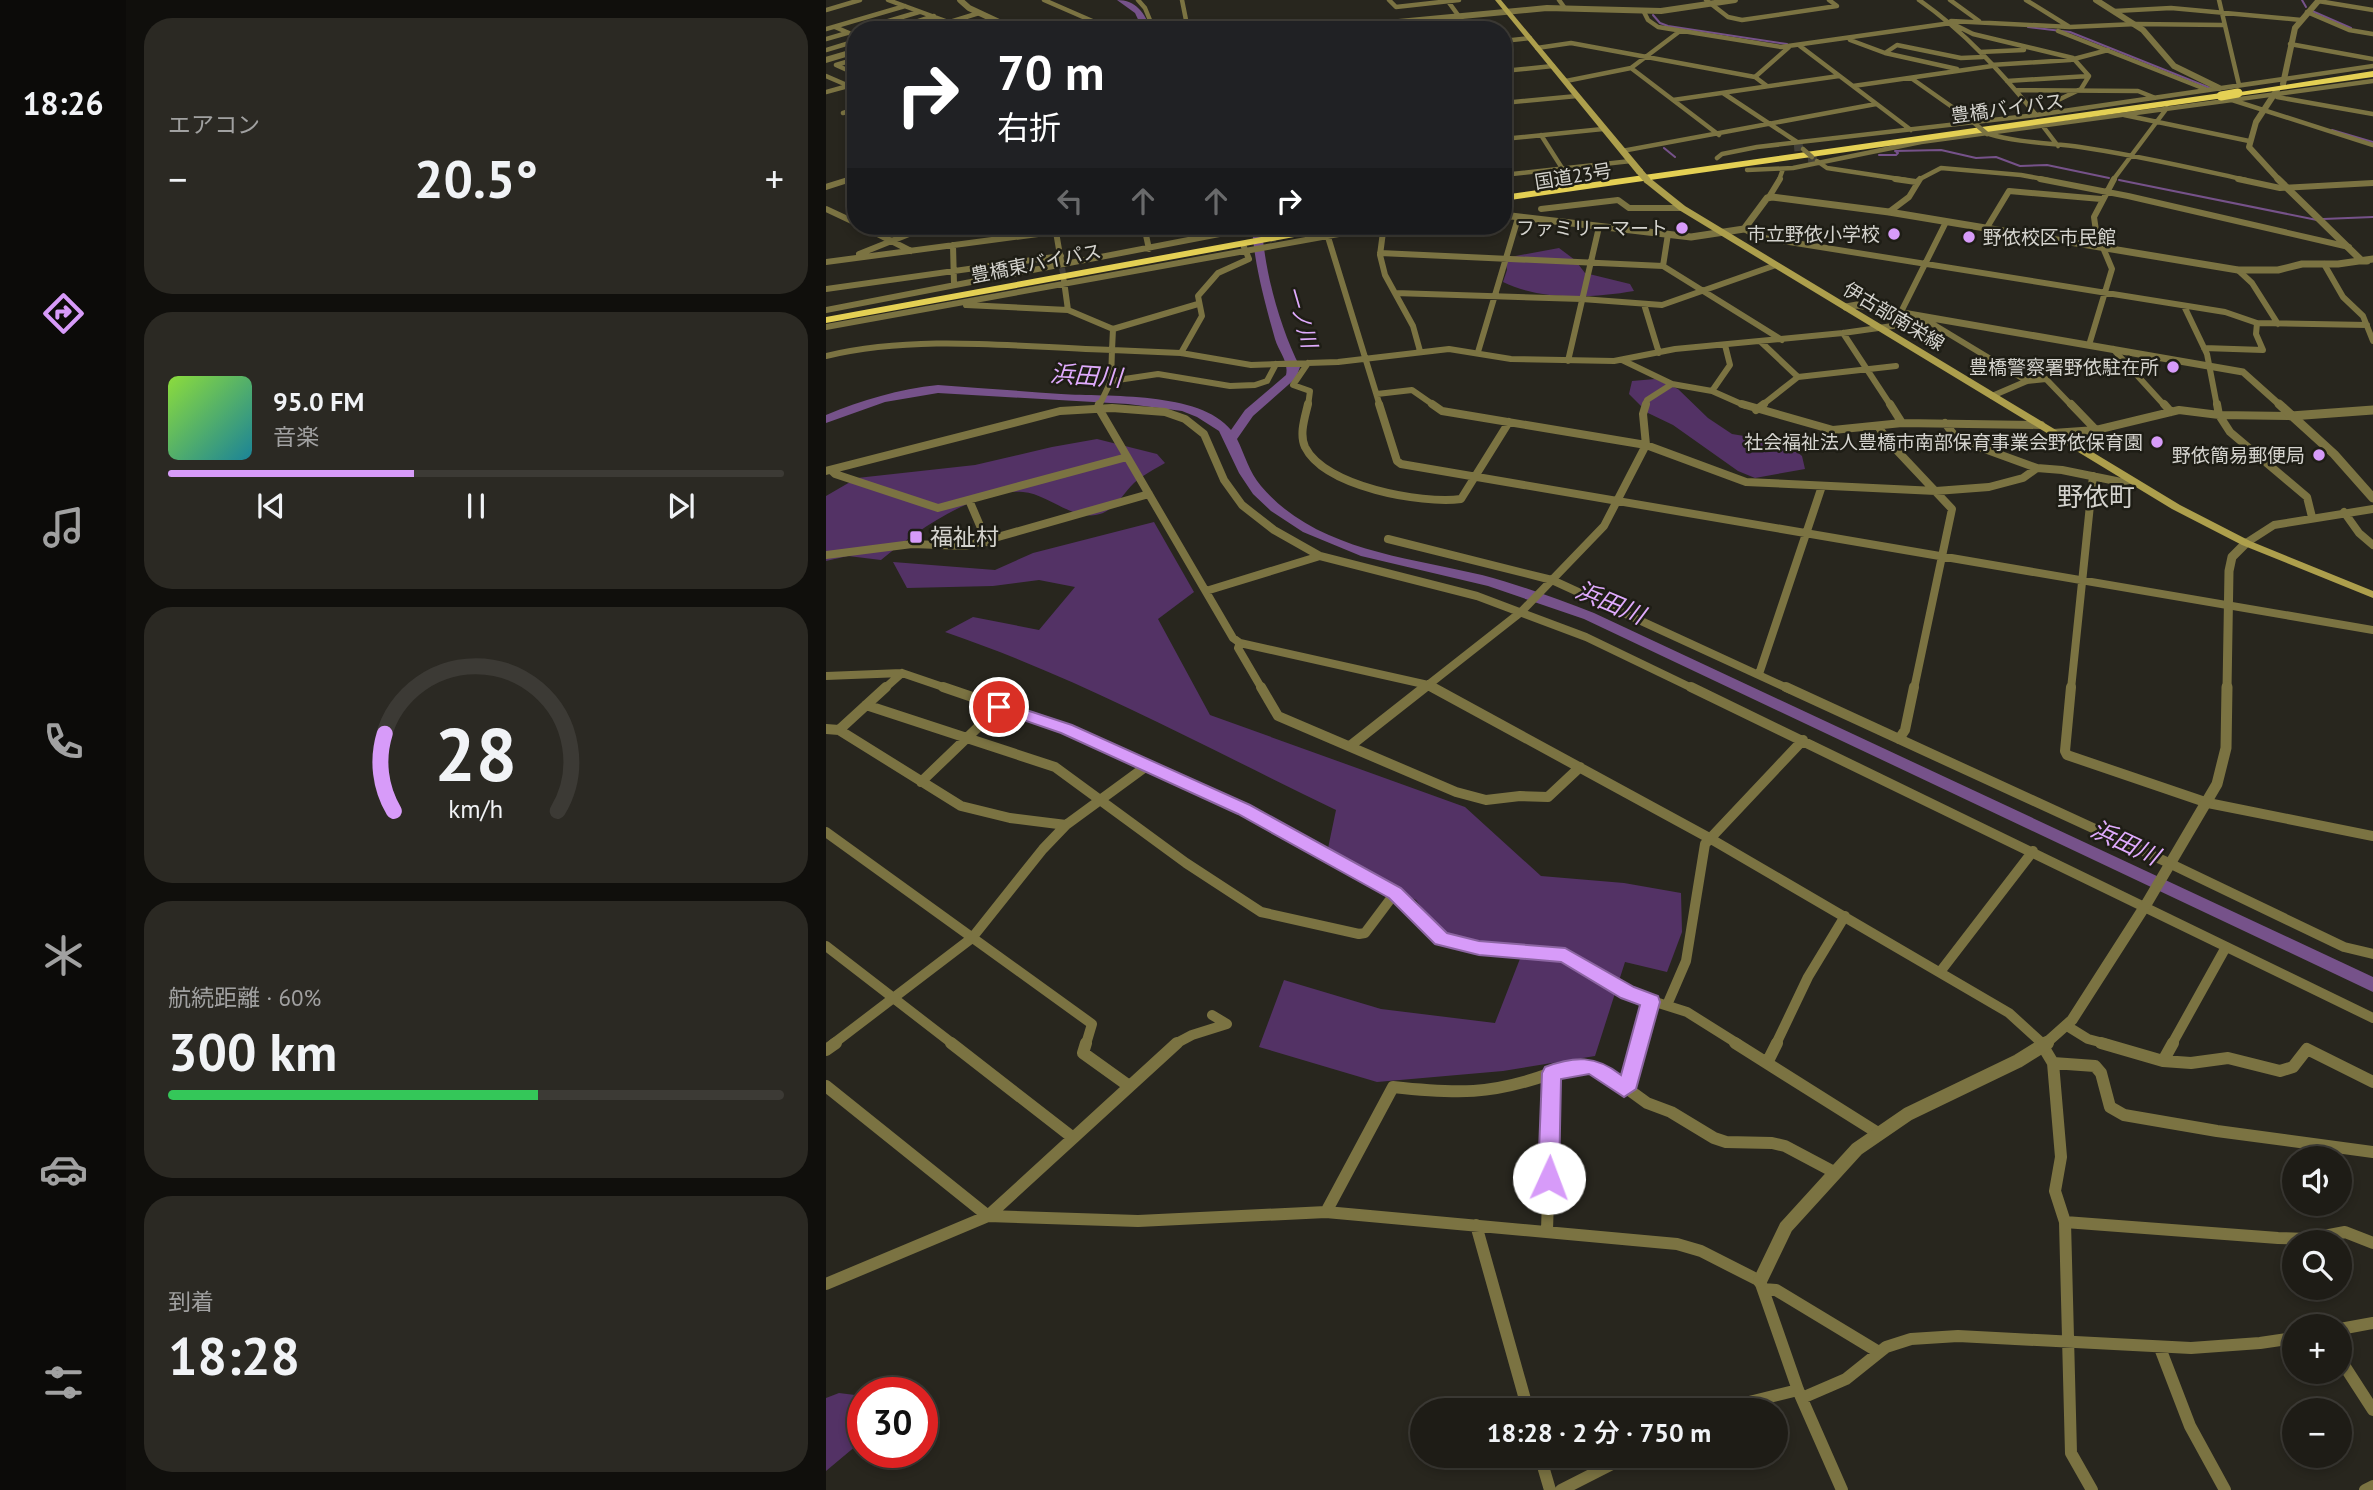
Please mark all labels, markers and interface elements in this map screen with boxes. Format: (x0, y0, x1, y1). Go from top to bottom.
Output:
text: 70 m (997, 40, 1104, 104)
icon: right (882, 49, 973, 140)
text: 18:26 (22, 82, 104, 124)
street label: 豊橋バイパス (1949, 88, 2065, 128)
text: 右折 (997, 106, 1061, 148)
text: エアコン (168, 110, 260, 139)
text: 20.5° (414, 145, 538, 212)
text: − (168, 154, 187, 203)
text: + (765, 154, 784, 203)
street label: 国道23号 (1533, 158, 1613, 194)
icon: left (1051, 182, 1089, 220)
icon: ahead (1124, 182, 1162, 220)
icon: ahead (1197, 182, 1235, 220)
icon: right (1270, 182, 1308, 220)
place label: ファミリーマート (1516, 216, 1668, 240)
marker: ファミリーマート (1674, 220, 1690, 236)
place label: 市立野依小学校 (1747, 222, 1880, 246)
place label: 野依校区市民館 (1983, 225, 2116, 249)
marker: 市立野依小学校 (1886, 226, 1902, 242)
marker: 野依校区市民館 (1961, 229, 1977, 245)
street label: 豊橋東バイパス (969, 239, 1103, 287)
street label: 伊古部南栄線 (1839, 276, 1949, 356)
water label: 一ノ川 (1280, 283, 1324, 353)
icon: directions (39, 289, 88, 338)
place label: 豊橋警察署野依駐在所 (1969, 355, 2159, 379)
water label: 浜田川 (1049, 358, 1126, 394)
marker: 豊橋警察署野依駐在所 (2165, 359, 2181, 375)
text: 95.0 FM (273, 385, 364, 418)
text: 音楽 (273, 422, 319, 451)
place label: 社会福祉法人豊橋市南部保育事業会野依保育園 (1744, 430, 2143, 454)
marker: 社会福祉法人豊橋市南部保育事業会野依保育園 (2149, 434, 2165, 450)
place label: 野依簡易郵便局 (2172, 443, 2305, 467)
marker: 野依簡易郵便局 (2311, 447, 2327, 463)
district label: 野依町 (2057, 480, 2135, 513)
icon: previous (252, 487, 290, 525)
icon: pause (457, 487, 495, 525)
icon: next (662, 487, 700, 525)
icon: music (39, 503, 88, 552)
place label: 福祉村 (930, 522, 999, 551)
marker: 福祉村 (908, 529, 924, 545)
water label: 浜田川 (1571, 574, 1652, 632)
pin (969, 677, 1029, 737)
icon: arrive (980, 688, 1018, 726)
text: 28 (435, 707, 517, 801)
icon: phone (39, 717, 88, 766)
text: km/h (449, 793, 503, 825)
water label: 浜田川 (2086, 813, 2167, 873)
icon: climate (39, 931, 88, 980)
text: 航続距離 · 60% (168, 983, 321, 1012)
text: 300 km (168, 1018, 337, 1085)
position arrow (1512, 1141, 1586, 1215)
icon: car (39, 1145, 88, 1194)
map controls (2282, 1146, 2352, 1468)
button: sound (2282, 1146, 2352, 1216)
button: search (2282, 1230, 2352, 1300)
text: 到着 (168, 1287, 214, 1316)
button: + (2282, 1314, 2352, 1384)
text: 18:28 (168, 1322, 300, 1389)
icon: filters (39, 1358, 88, 1407)
speed limit sign: 30 (847, 1377, 938, 1468)
button: − (2282, 1398, 2352, 1468)
text: 18:28 · 2 分 · 750 m (1487, 1416, 1711, 1449)

